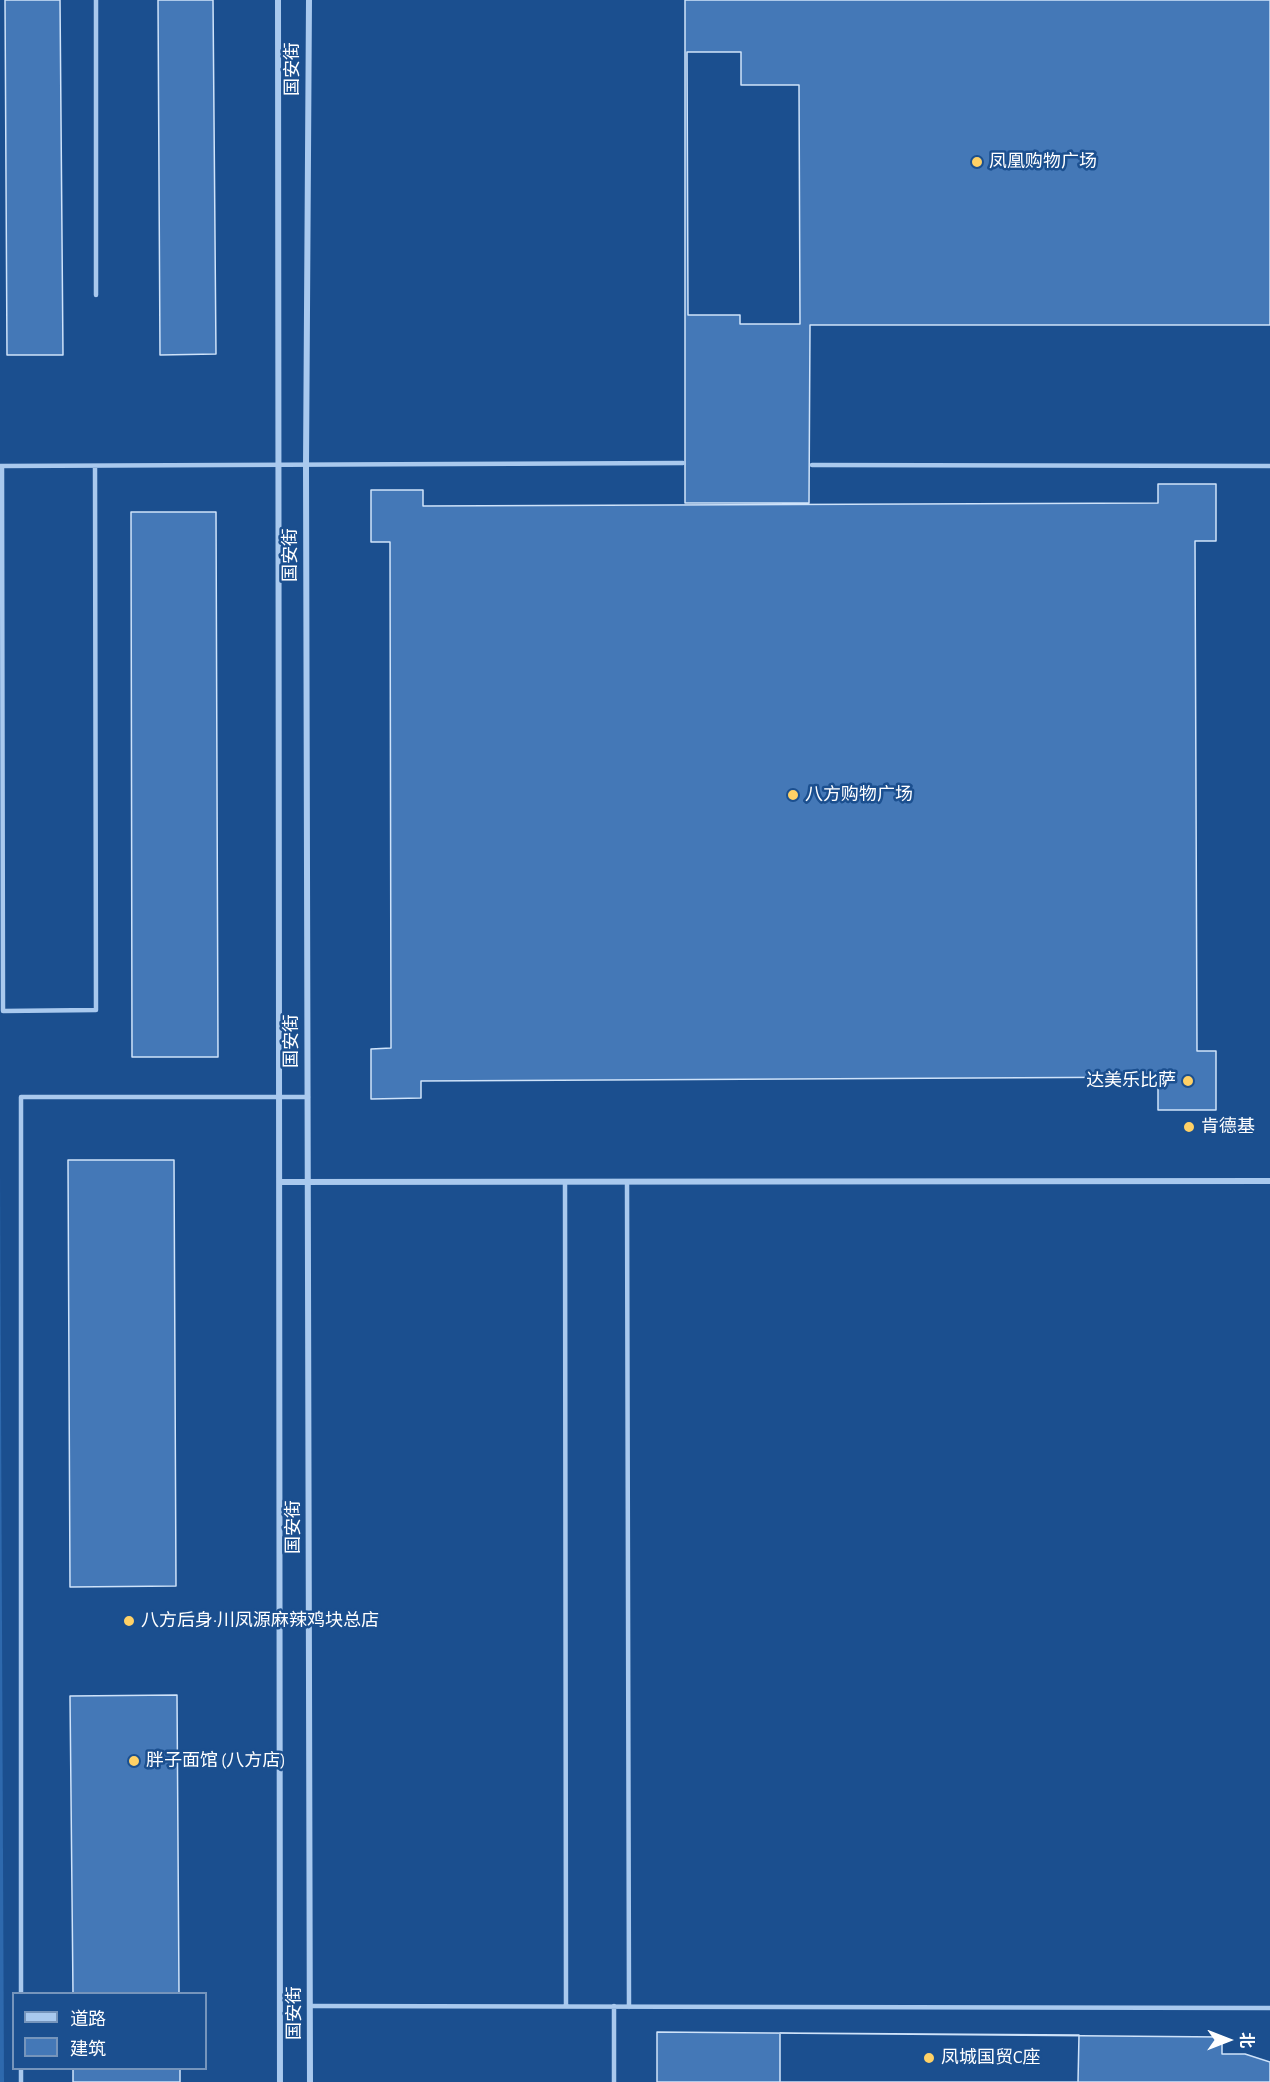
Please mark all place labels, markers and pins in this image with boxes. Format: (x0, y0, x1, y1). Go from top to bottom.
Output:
place label: 凤凰购物广场 (989, 151, 1097, 173)
marker: 凤凰购物广场 (970, 155, 984, 169)
place label: 八方购物广场 (805, 784, 913, 806)
marker: 八方购物广场 (786, 788, 800, 802)
place label: 达美乐比萨 (1086, 1070, 1176, 1092)
marker: 达美乐比萨 (1181, 1074, 1195, 1088)
place label: 肯德基 (1201, 1116, 1255, 1138)
marker: 肯德基 (1182, 1120, 1196, 1134)
place label: 八方后身·川凤源麻辣鸡块总店 (141, 1610, 379, 1632)
marker: 八方后身·川凤源麻辣鸡块总店 (122, 1614, 136, 1628)
place label: 胖子面馆 (八方店) (146, 1750, 286, 1772)
marker: 胖子面馆 (八方店) (127, 1754, 141, 1768)
place label: 凤城国贸C座 (941, 2047, 1040, 2069)
marker: 凤城国贸C座 (922, 2051, 936, 2065)

